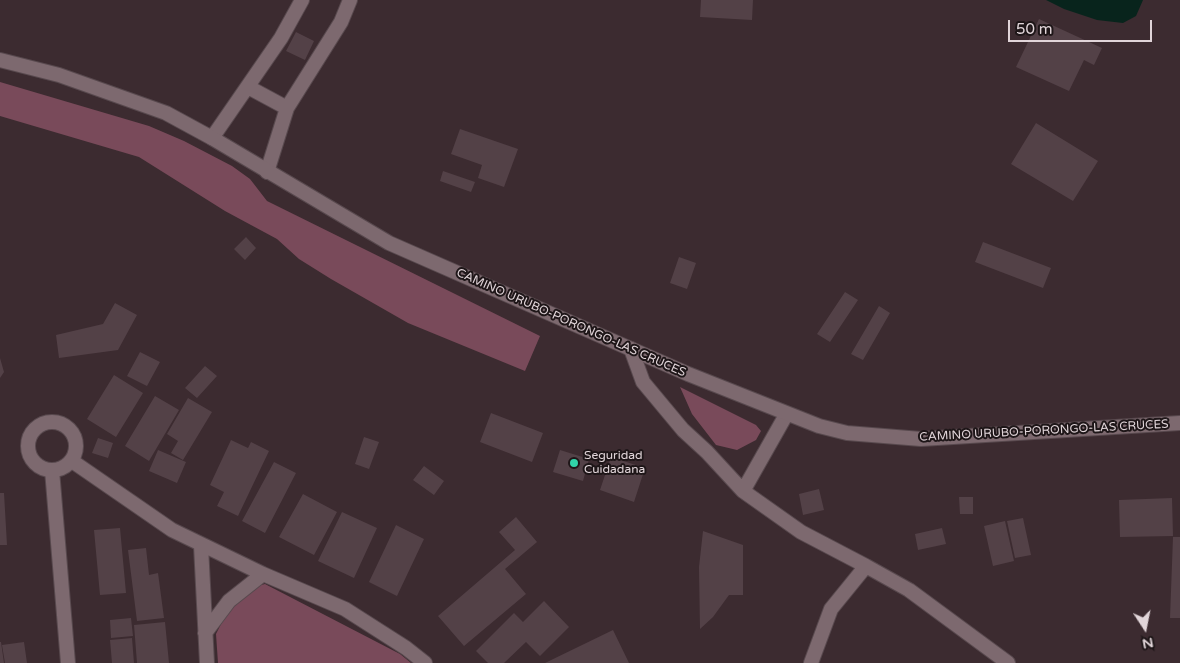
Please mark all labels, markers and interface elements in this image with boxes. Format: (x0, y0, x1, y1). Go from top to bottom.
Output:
scale bar (1010, 10, 1154, 42)
text: 50 m (1016, 20, 1053, 38)
street label: CAMINO URUBO-PORONGO-LAS CRUCES (454, 266, 688, 380)
street label: CAMINO URUBO-PORONGO-LAS CRUCES (919, 417, 1169, 445)
place label: Seguridad Cuidadana (584, 449, 645, 477)
marker: Seguridad Cuidadana (568, 457, 580, 469)
north arrow (1120, 603, 1170, 653)
text: N (1141, 634, 1155, 653)

